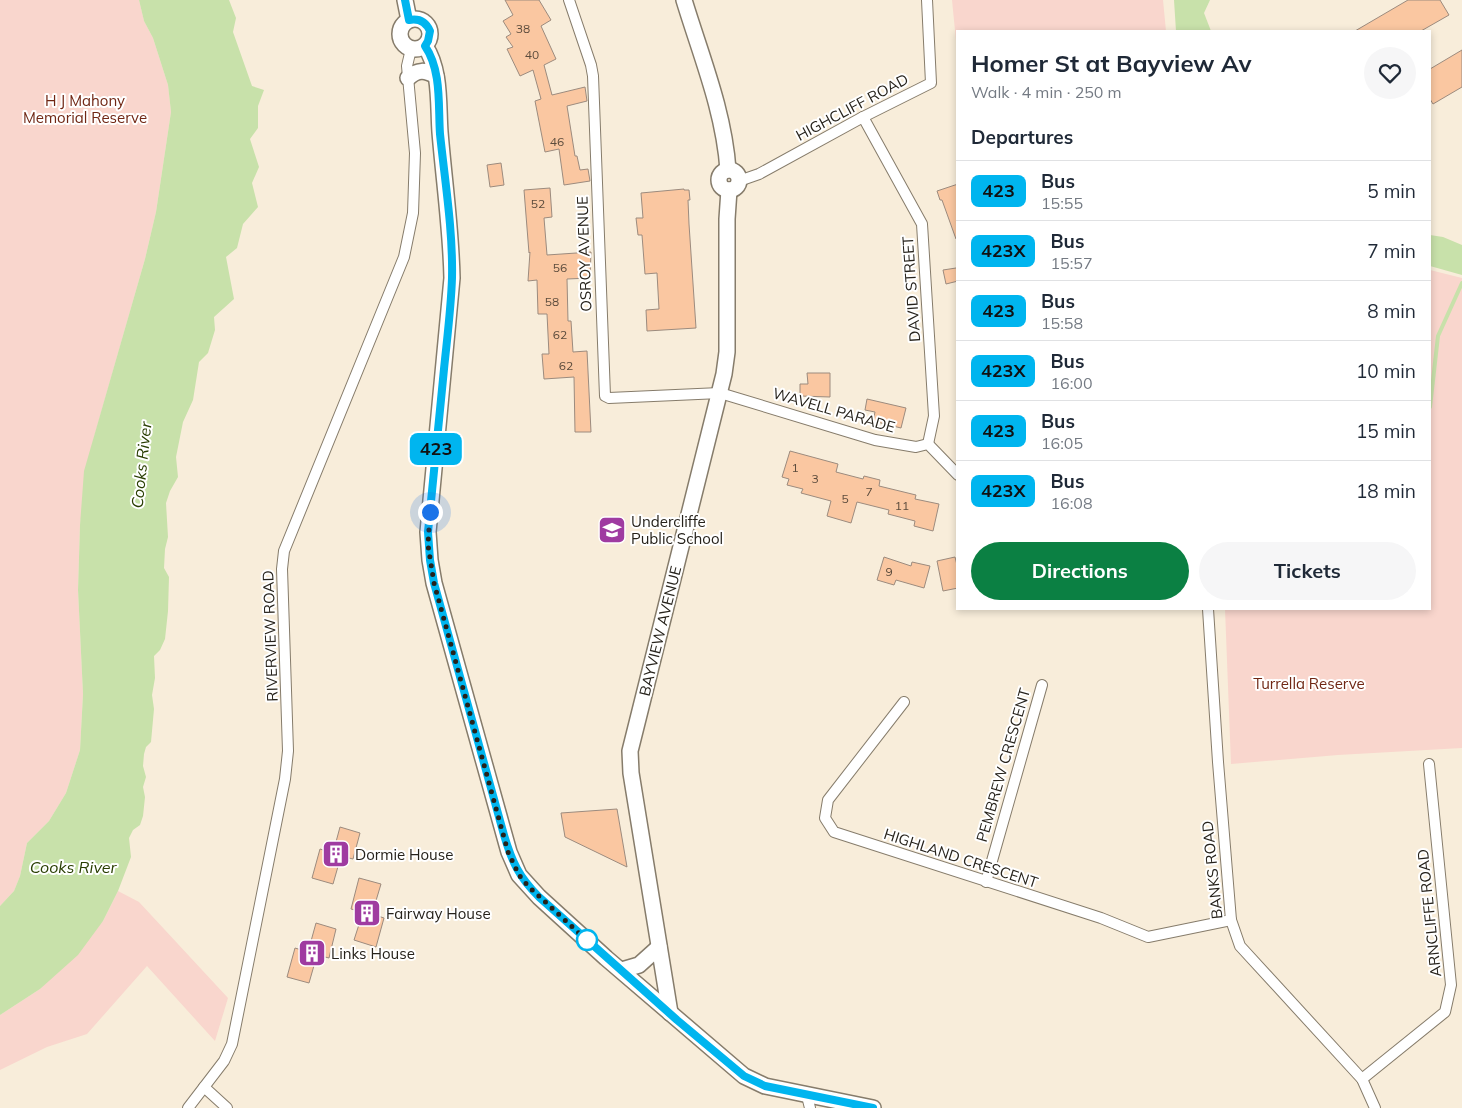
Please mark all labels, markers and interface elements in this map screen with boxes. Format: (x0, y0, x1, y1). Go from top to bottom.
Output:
house number: 38 (516, 21, 530, 36)
house number: 40 (525, 47, 539, 62)
button: heart (1364, 47, 1416, 99)
text: Homer St at Bayview Av (971, 48, 1252, 78)
street label: HIGHCLIFF ROAD (792, 69, 912, 145)
text: Walk · 4 min · 250 m (971, 82, 1122, 102)
park label: H J Mahony Memorial Reserve (23, 91, 147, 127)
text: Departures (971, 125, 1073, 149)
house number: 46 (550, 134, 564, 149)
text: Bus (1041, 169, 1075, 193)
text: 423 (982, 179, 1015, 202)
text: 5 min (1367, 179, 1416, 203)
text: 15:55 (1041, 193, 1083, 213)
house number: 52 (531, 196, 545, 211)
street label: OSROY AVENUE (572, 196, 596, 312)
text: Bus (1050, 229, 1084, 253)
street label: DAVID STREET (898, 236, 924, 342)
text: 423X (981, 239, 1025, 262)
text: 7 min (1367, 239, 1416, 263)
text: 15:57 (1050, 253, 1093, 273)
house number: 56 (553, 260, 567, 275)
text: Bus (1041, 289, 1075, 313)
house number: 58 (545, 294, 559, 309)
text: 423 (982, 299, 1015, 322)
text: 8 min (1367, 299, 1416, 323)
text: 15:58 (1041, 313, 1083, 333)
house number: 62 (553, 327, 567, 342)
text: Bus (1050, 349, 1084, 373)
house number: 62 (559, 358, 573, 373)
text: 423X (981, 359, 1025, 382)
text: 10 min (1356, 359, 1416, 383)
text: 16:00 (1050, 373, 1093, 393)
street label: WAVELL PARADE (771, 383, 898, 437)
text: Bus (1041, 409, 1075, 433)
text: 423 (982, 419, 1015, 442)
text: 15 min (1356, 419, 1416, 443)
water label: Cooks River (127, 420, 156, 509)
line badge: 423 (407, 433, 465, 465)
text: 16:05 (1041, 433, 1083, 453)
text: 423 (420, 437, 452, 460)
house number: 1 (791, 460, 799, 475)
text: Bus (1050, 469, 1084, 493)
house number: 3 (811, 471, 819, 486)
text: 423X (981, 479, 1025, 502)
text: 18 min (1356, 479, 1416, 503)
house number: 7 (865, 484, 873, 499)
house number: 5 (841, 491, 849, 506)
text: 16:08 (1050, 493, 1093, 513)
house number: 11 (895, 498, 909, 513)
your location (418, 500, 443, 525)
place label: Undercliffe Public School (631, 512, 723, 548)
school or university icon: Undercliffe Public School (597, 515, 627, 545)
button: Directions (971, 542, 1189, 600)
button: Tickets (1199, 542, 1416, 600)
street label: BAYVIEW AVENUE (635, 564, 685, 698)
house number: 9 (885, 564, 893, 579)
street label: RIVERVIEW ROAD (258, 570, 282, 702)
park label: Turrella Reserve (1253, 674, 1365, 693)
street label: PEMBREW CRESCENT (972, 686, 1034, 844)
street label: BANKS ROAD (1197, 820, 1227, 920)
street label: HIGHLAND CRESCENT (881, 824, 1041, 892)
building icon: Dormie House (321, 839, 351, 869)
place label: Dormie House (355, 845, 453, 864)
street label: ARNCLIFFE ROAD (1413, 848, 1445, 978)
water label: Cooks River (30, 857, 118, 877)
building icon: Fairway House (352, 898, 382, 928)
place label: Fairway House (386, 904, 491, 923)
unlabelled marker (576, 929, 598, 951)
building icon: Links House (297, 938, 327, 968)
place label: Links House (331, 944, 415, 963)

